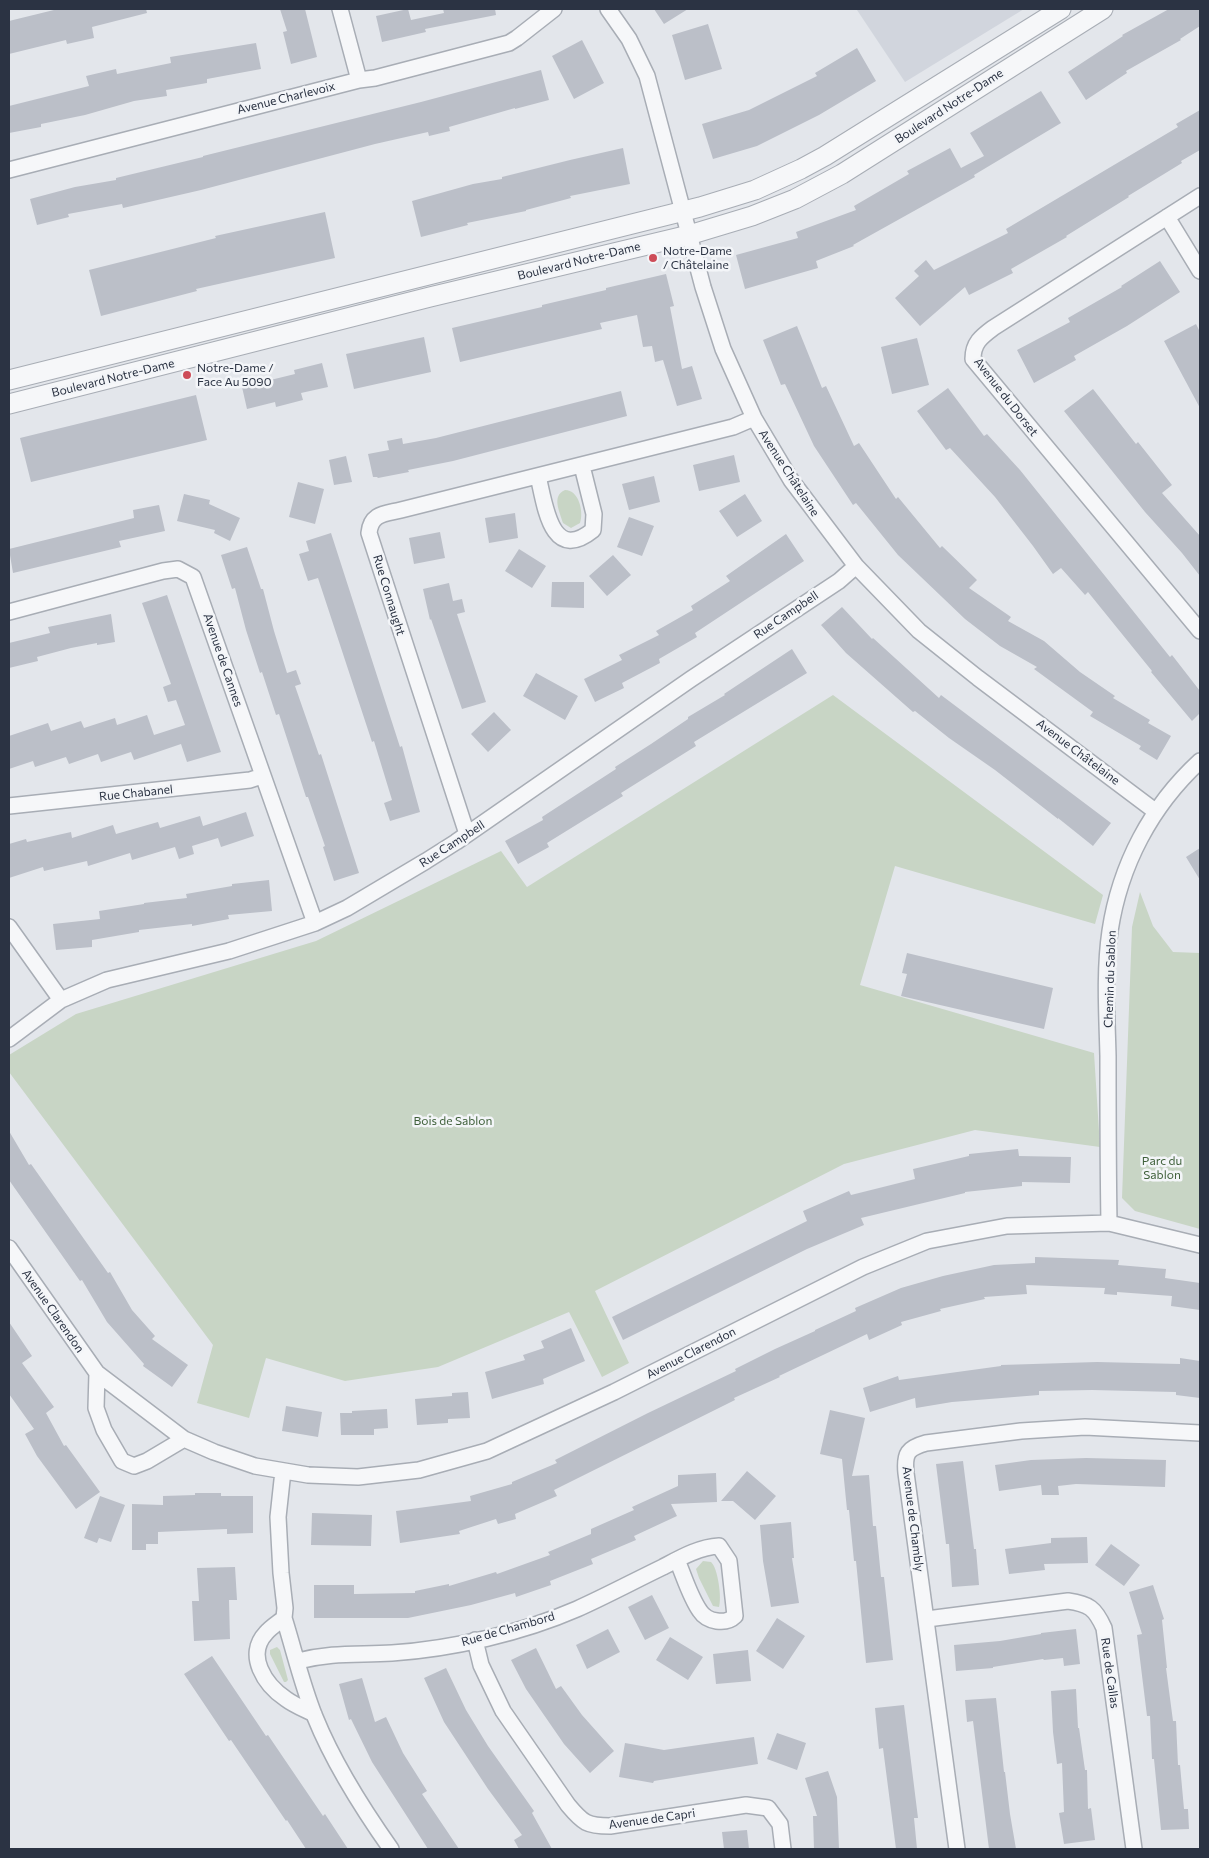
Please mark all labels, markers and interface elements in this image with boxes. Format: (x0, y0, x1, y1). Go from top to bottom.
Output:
street label: Boulevard Notre-Dame (892, 66, 1006, 146)
street label: Avenue Charlevoix (236, 79, 336, 117)
street label: Boulevard Notre-Dame (516, 239, 642, 283)
place label: Notre-Dame / Châtelaine (663, 244, 732, 272)
marker: Notre-Dame / Châtelaine (647, 252, 659, 264)
street label: Avenue du Dorset (971, 355, 1041, 439)
street label: Boulevard Notre-Dame (50, 356, 176, 400)
place label: Notre-Dame / Face Au 5090 (197, 361, 274, 389)
marker: Notre-Dame / Face Au 5090 (181, 369, 193, 381)
street label: Avenue Châtelaine (756, 427, 822, 519)
street label: Rue Connaught (370, 553, 408, 637)
street label: Rue Campbell (751, 588, 821, 642)
street label: Avenue de Cannes (200, 611, 246, 709)
street label: Avenue Châtelaine (1034, 716, 1122, 788)
street label: Rue Chabanel (98, 782, 174, 804)
street label: Rue Campbell (417, 818, 487, 870)
street label: Chemin du Sablon (1101, 930, 1119, 1028)
park label: Bois de Sablon (414, 1114, 492, 1128)
park label: Parc du Sablon (1142, 1154, 1182, 1182)
street label: Avenue Clarendon (19, 1266, 87, 1356)
street label: Avenue Clarendon (644, 1324, 738, 1382)
street label: Avenue de Chambly (899, 1465, 927, 1573)
street label: Rue de Chambord (460, 1609, 556, 1649)
street label: Rue de Callas (1098, 1637, 1122, 1709)
street label: Avenue de Capri (608, 1806, 696, 1832)

